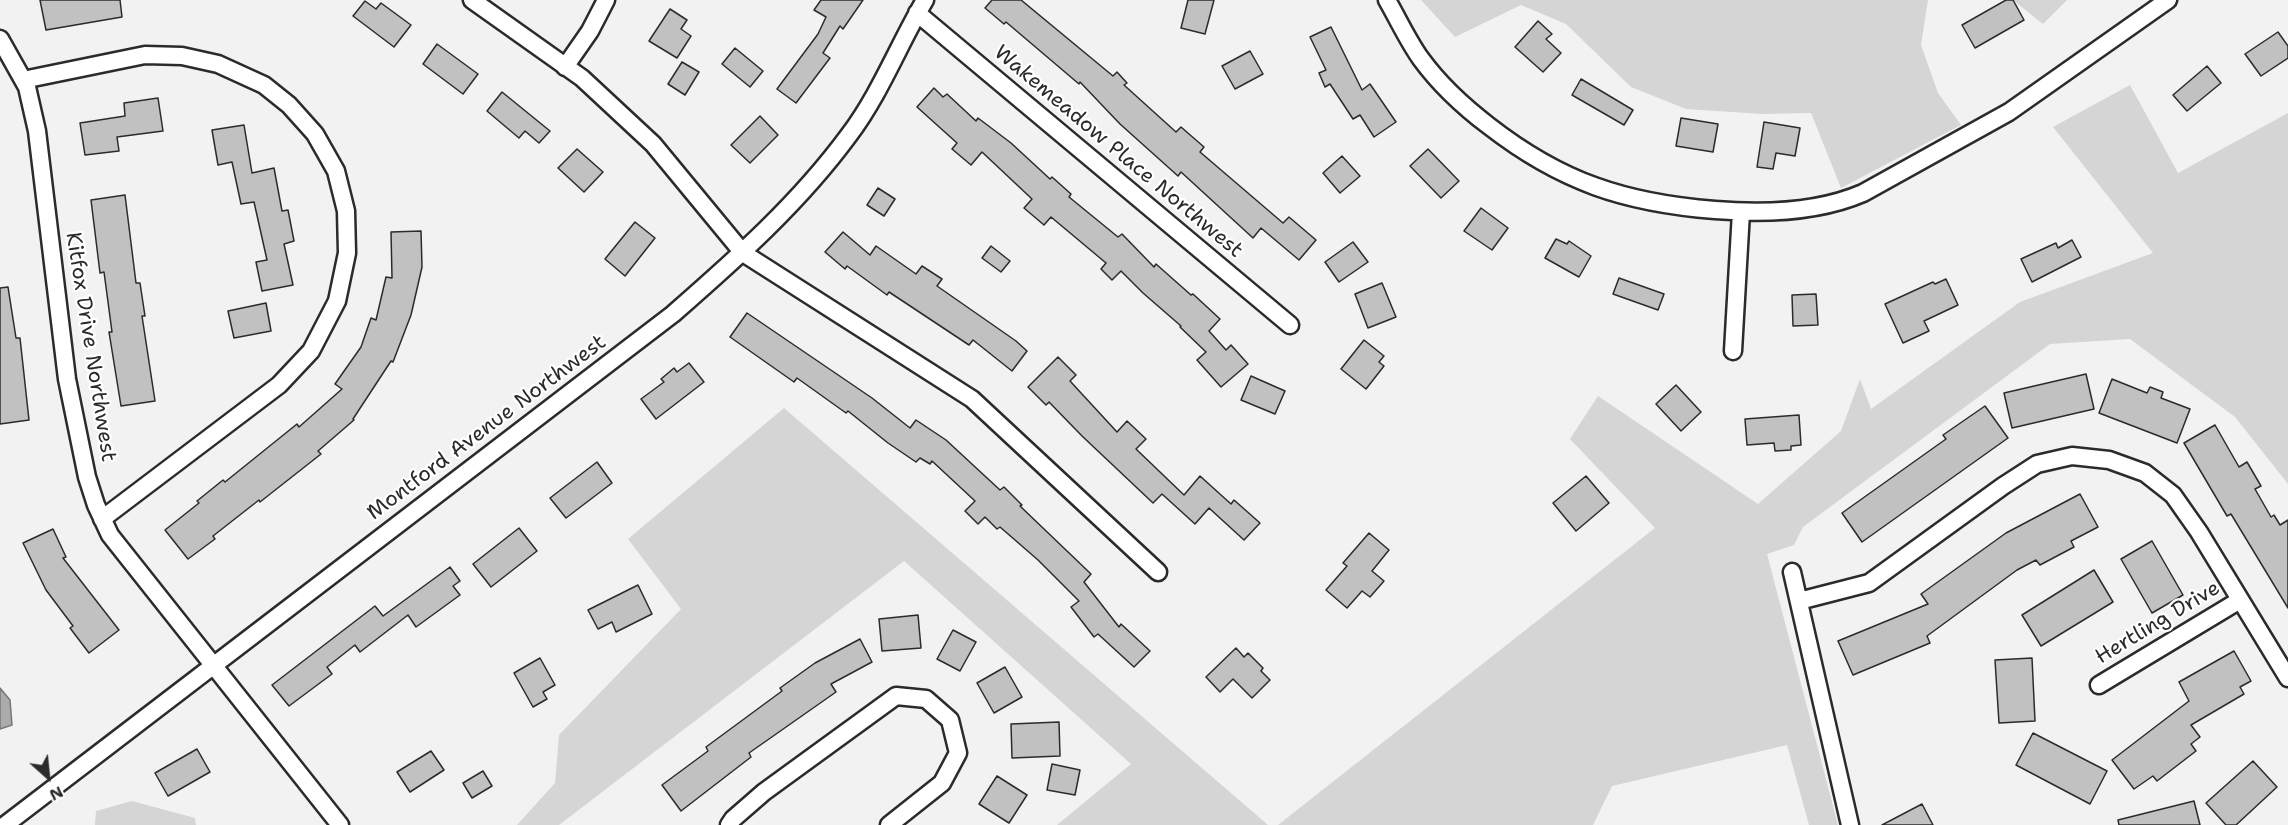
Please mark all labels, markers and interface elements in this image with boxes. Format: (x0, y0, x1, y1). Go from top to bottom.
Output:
street label: Wakemeadow Place Northwest (988, 40, 1248, 264)
street label: Kitfox Drive Northwest (59, 230, 121, 464)
street label: Montford Avenue Northwest (363, 330, 611, 526)
street label: Hertling Drive (2091, 576, 2225, 670)
north arrow (18, 747, 78, 807)
text: N (46, 781, 67, 806)

